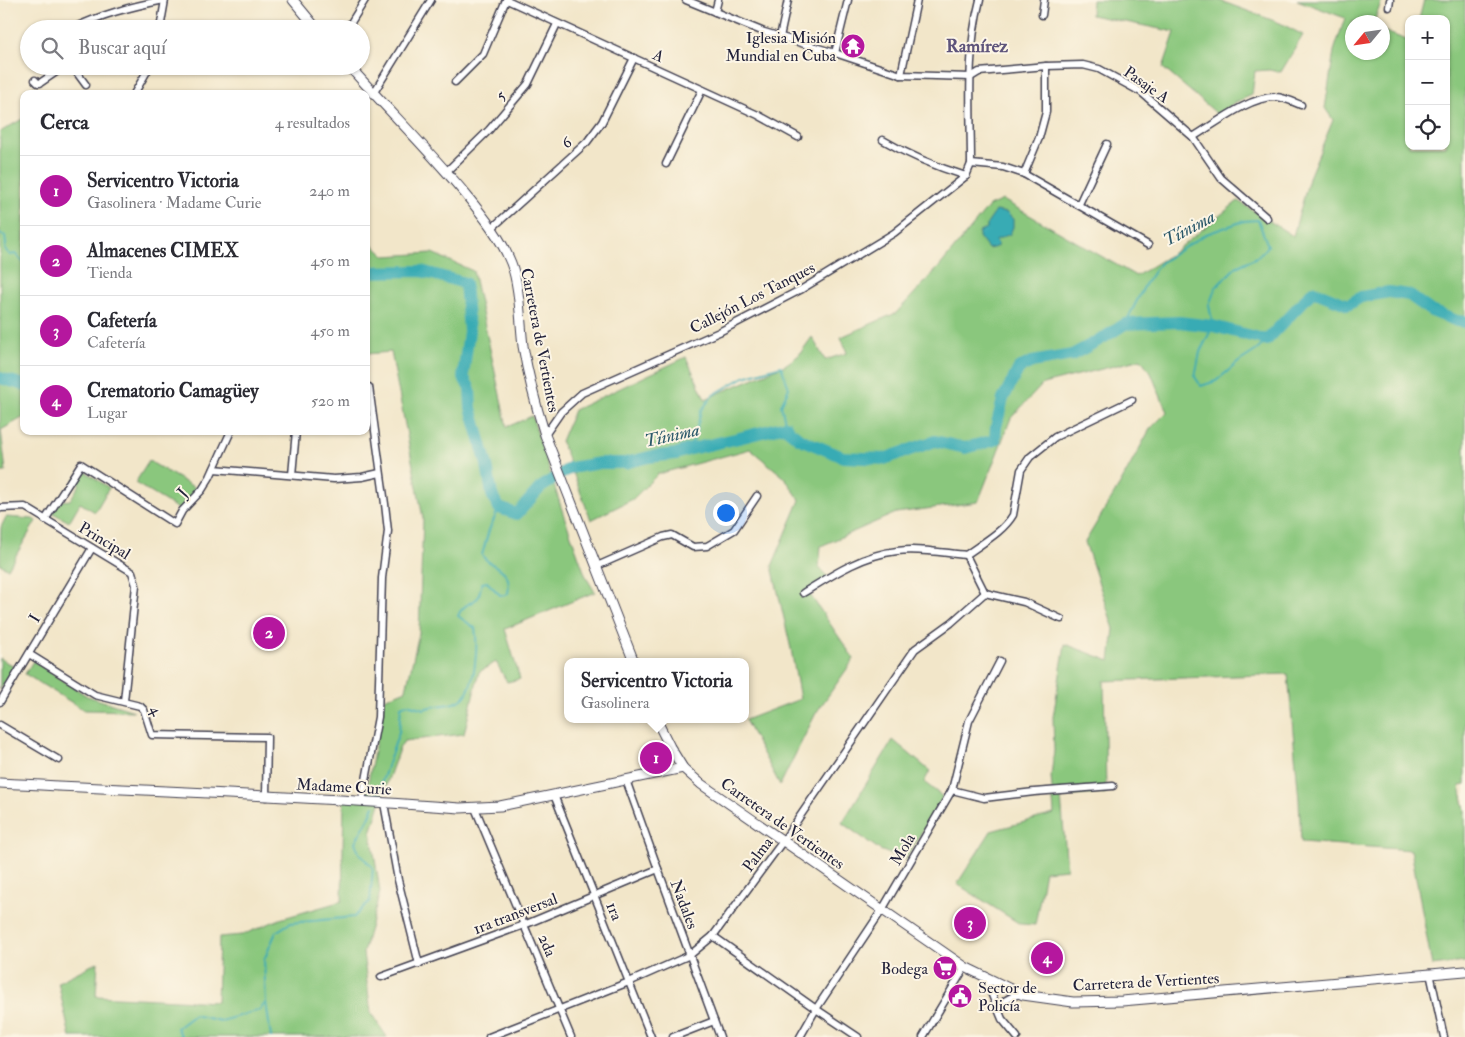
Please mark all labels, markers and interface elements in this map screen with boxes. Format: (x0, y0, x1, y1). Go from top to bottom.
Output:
north arrow (1345, 15, 1390, 60)
map controls (1405, 15, 1450, 150)
button: + (1405, 15, 1450, 60)
search box (20, 20, 370, 75)
place label: Iglesia Misión Mundial en Cuba (726, 28, 836, 66)
temple icon: Iglesia Misión Mundial en Cuba (840, 33, 866, 59)
icon: search (38, 34, 66, 62)
district label: Ramírez (946, 35, 1008, 58)
text: Buscar aquí (78, 36, 166, 60)
street label: A (649, 44, 667, 67)
button: − (1405, 60, 1450, 105)
street label: Pasaje A (1120, 62, 1173, 108)
street label: 5 (491, 86, 511, 105)
button: locate (1405, 105, 1450, 150)
text: Cerca (40, 109, 89, 136)
text: 4 resultados (275, 113, 350, 133)
street label: 6 (557, 132, 577, 153)
text: Servicentro Victoria (87, 169, 239, 193)
text: 1 (53, 181, 59, 201)
text: 240 m (309, 181, 350, 201)
text: Gasolinera · Madame Curie (87, 193, 261, 213)
water label: Tíinima (1159, 205, 1219, 252)
text: Almacenes CIMEX (87, 239, 239, 263)
text: 2 (52, 251, 60, 271)
text: 450 m (311, 251, 350, 271)
street label: Callejón Los Tanques (686, 258, 818, 338)
text: Tienda (87, 263, 132, 283)
street label: Carretera de Vertientes (516, 266, 564, 414)
text: Cafetería (87, 309, 157, 333)
text: 3 (53, 321, 59, 341)
text: 450 m (311, 321, 350, 341)
text: Cafetería (87, 333, 146, 353)
text: Crematorio Camagüey (87, 379, 259, 403)
text: 4 (52, 391, 60, 411)
text: 520 m (311, 391, 350, 411)
text: Lugar (87, 403, 127, 423)
water label: Tíinima (643, 418, 702, 453)
street label: J (172, 483, 193, 503)
your location (713, 500, 739, 526)
street label: Principal (74, 518, 134, 565)
street label: I (25, 611, 45, 626)
pin: 2 (253, 614, 285, 652)
popup (564, 658, 749, 723)
text: Servicentro Victoria (581, 669, 732, 693)
text: Gasolinera (581, 693, 650, 713)
street label: 4 (145, 702, 168, 720)
pin: 1 (640, 739, 672, 777)
street label: Carretera de Vertientes (717, 774, 848, 874)
street label: Madame Curie (296, 775, 392, 800)
street label: Mola (886, 830, 920, 869)
street label: Palma (738, 833, 778, 876)
street label: Nadales (666, 877, 703, 932)
street label: 1ra transversal (470, 889, 560, 939)
street label: 1ra (601, 899, 627, 924)
pin: 3 (954, 904, 986, 942)
street label: 2da (533, 931, 561, 960)
pin: 4 (1031, 939, 1063, 977)
supermarket icon: Bodega (932, 955, 958, 981)
place label: Bodega (881, 959, 928, 979)
street label: Carretera de Vertientes (1072, 968, 1220, 996)
place label: Sector de Policía (978, 978, 1037, 1016)
public building icon: Sector de Policía (947, 983, 973, 1009)

